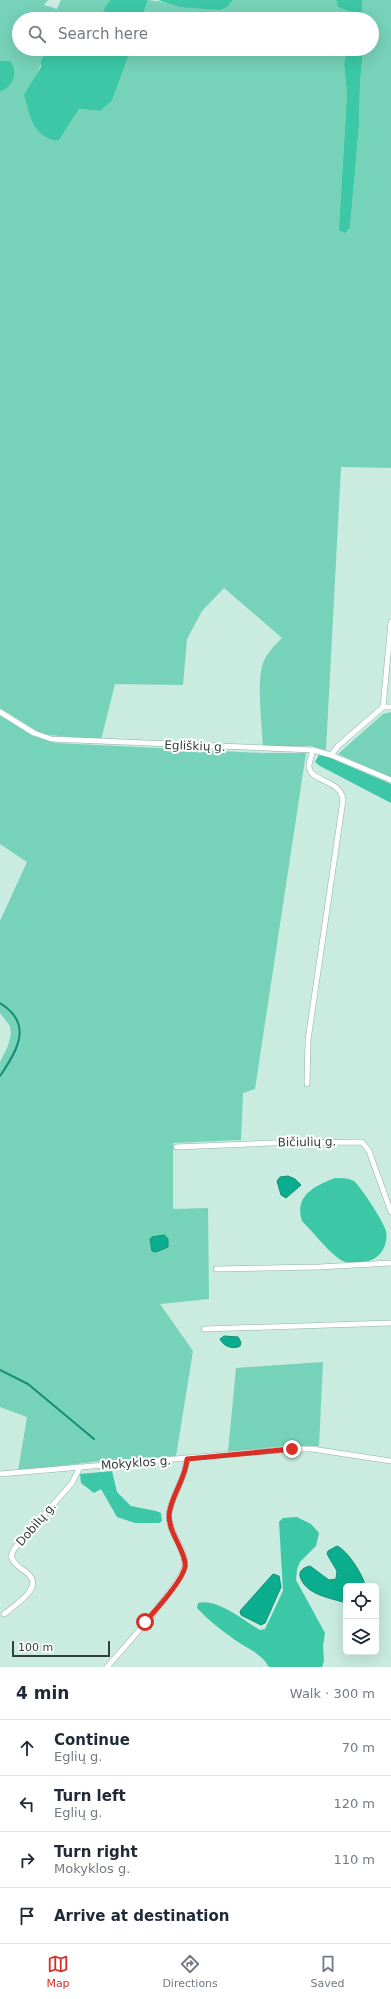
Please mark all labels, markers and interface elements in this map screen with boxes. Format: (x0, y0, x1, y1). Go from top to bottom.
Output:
search box (12, 12, 379, 56)
icon: search (26, 23, 48, 45)
text: Search here (58, 25, 148, 43)
street label: Egliškių g. (164, 738, 226, 754)
street label: Bičiulių g. (278, 1134, 336, 1150)
route end (283, 1440, 301, 1458)
street label: Mokyklos g. (100, 1454, 172, 1472)
street label: Dobilų g. (13, 1499, 59, 1549)
map controls (343, 1583, 379, 1655)
button: locate (343, 1583, 379, 1619)
route start (136, 1613, 154, 1631)
button: layers (343, 1619, 379, 1655)
scale bar (12, 1639, 110, 1658)
text: 100 m (18, 1641, 53, 1654)
text: 4 min (16, 1683, 69, 1703)
text: Walk · 300 m (290, 1686, 375, 1701)
text: Continue (54, 1731, 130, 1749)
icon: ahead (16, 1737, 38, 1759)
text: 70 m (342, 1740, 375, 1755)
text: Eglių g. (54, 1749, 102, 1764)
text: Turn left (54, 1787, 126, 1805)
icon: left (16, 1793, 38, 1815)
text: 120 m (333, 1796, 375, 1811)
text: Eglių g. (54, 1805, 102, 1820)
text: Turn right (54, 1843, 138, 1861)
icon: right (16, 1849, 38, 1871)
text: 110 m (333, 1852, 375, 1867)
text: Mokyklos g. (54, 1861, 130, 1876)
icon: arrive (16, 1905, 38, 1927)
text: Arrive at destination (54, 1907, 229, 1925)
tab: Map (46, 1953, 70, 1990)
tab: Directions (162, 1953, 218, 1990)
tab: Saved (311, 1953, 345, 1990)

